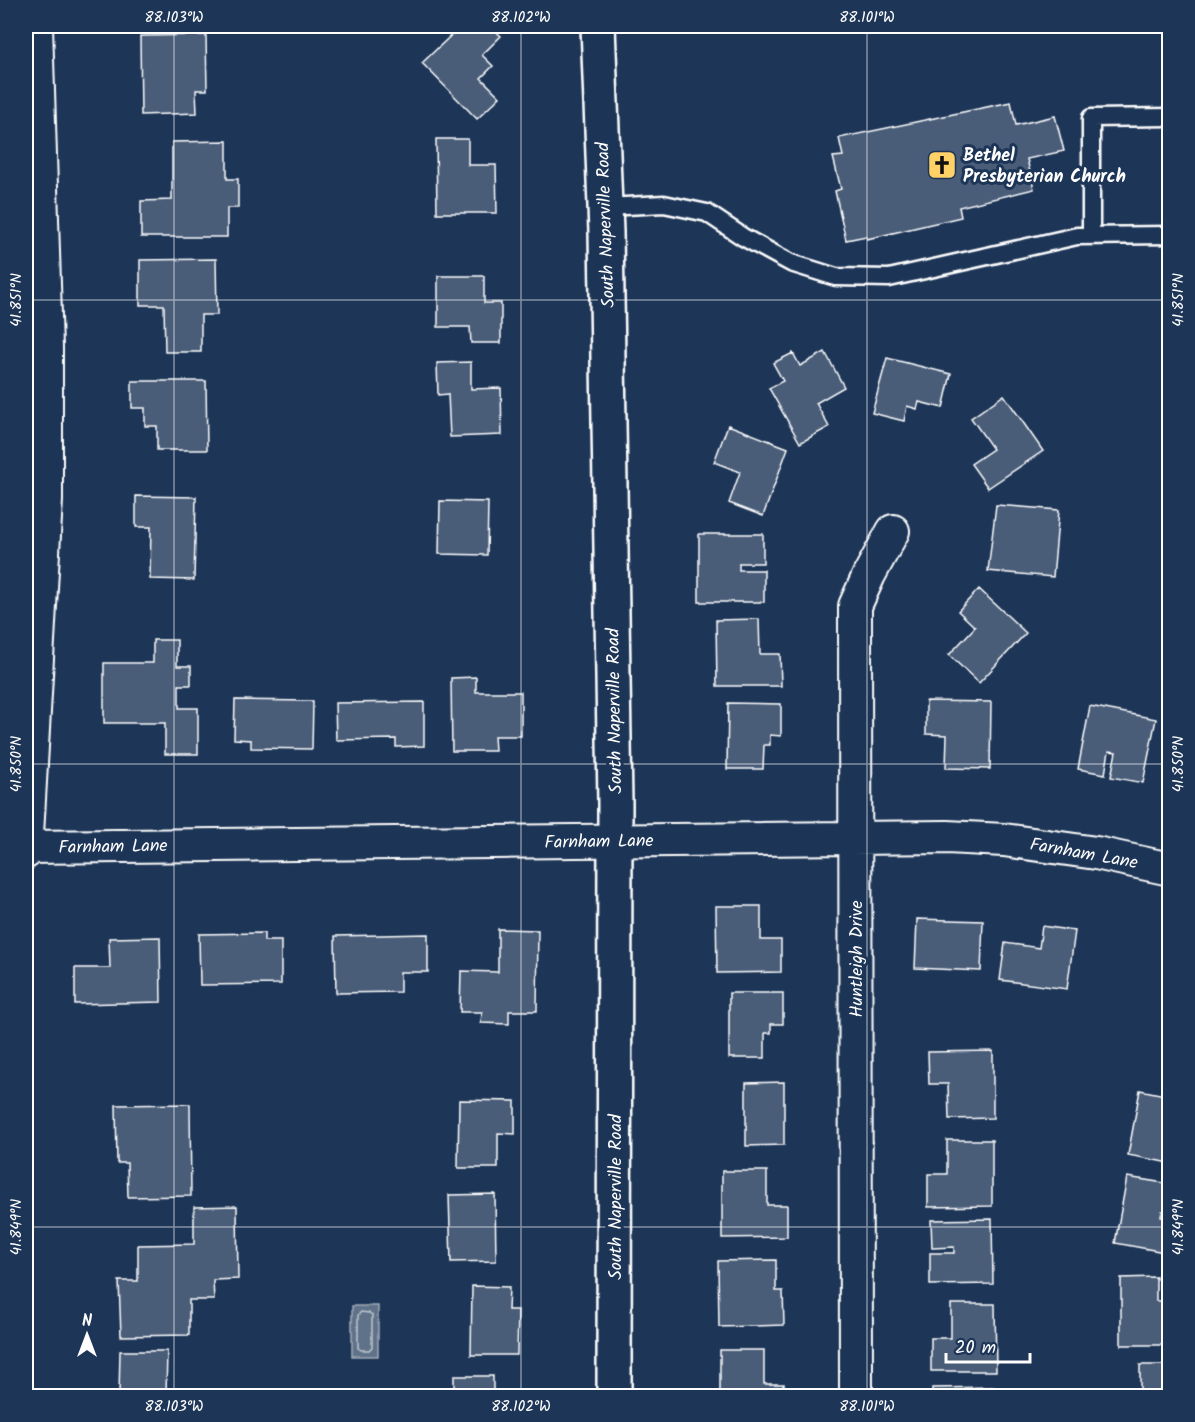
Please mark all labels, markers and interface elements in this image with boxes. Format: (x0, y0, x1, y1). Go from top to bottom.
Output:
text: 88.103°W (144, 6, 204, 30)
text: 88.102°W (491, 6, 551, 30)
text: 88.101°W (839, 6, 895, 30)
street label: South Naperville Road (589, 141, 624, 308)
place label: Bethel Presbyterian Church (963, 142, 1126, 192)
church icon: Bethel Presbyterian Church (926, 149, 958, 181)
text: 41.851°N (5, 273, 29, 327)
text: 41.851°N (1167, 273, 1191, 327)
street label: South Naperville Road (600, 627, 631, 794)
text: 41.850°N (5, 736, 29, 792)
text: 41.850°N (1167, 736, 1191, 792)
street label: Farnham Lane (544, 827, 654, 858)
street label: Farnham Lane (1028, 831, 1140, 878)
street label: Farnham Lane (58, 832, 168, 863)
street label: Huntleigh Drive (843, 900, 872, 1018)
street label: South Naperville Road (602, 1113, 631, 1280)
text: 41.849°N (5, 1199, 29, 1255)
text: 41.849°N (1167, 1199, 1191, 1255)
north arrow (57, 1305, 117, 1365)
text: N (82, 1309, 92, 1334)
scale bar (946, 1326, 1030, 1364)
text: 20 m (955, 1334, 996, 1363)
text: 88.103°W (144, 1395, 204, 1419)
text: 88.102°W (491, 1395, 551, 1419)
text: 88.101°W (839, 1395, 895, 1419)

